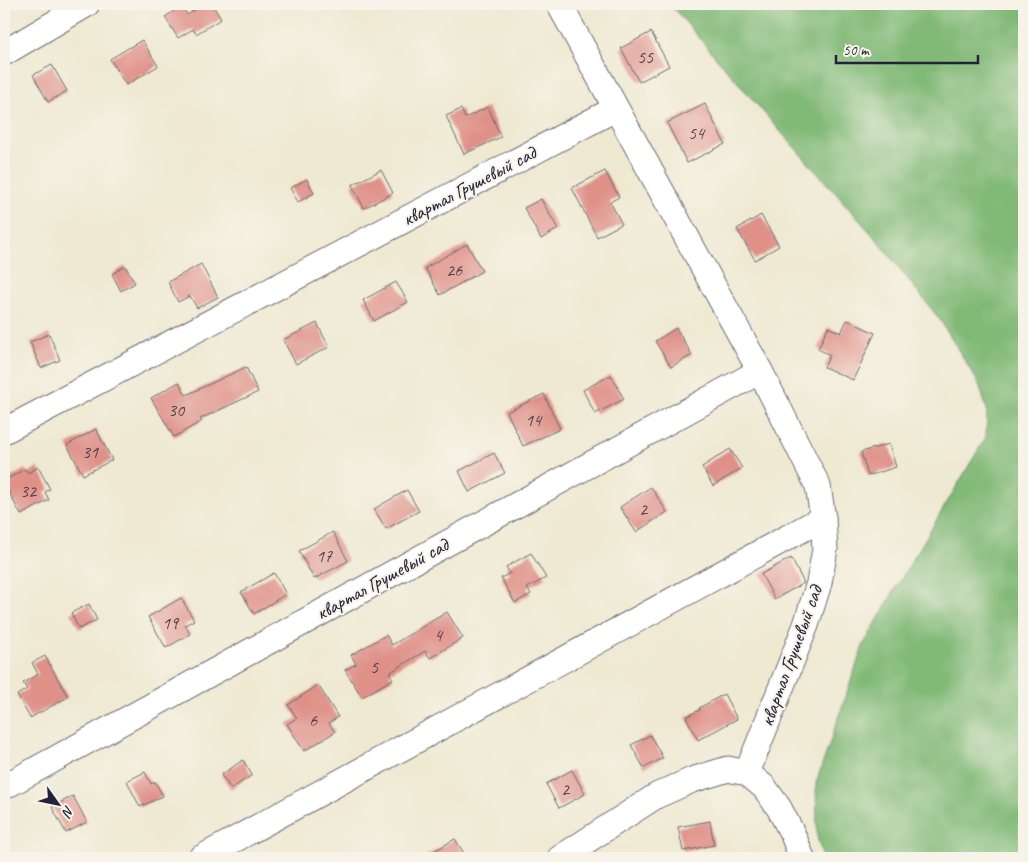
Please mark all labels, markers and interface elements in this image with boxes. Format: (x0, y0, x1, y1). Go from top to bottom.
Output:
scale bar (836, 32, 978, 64)
text: 50 m (843, 41, 870, 60)
house number: 55 (637, 46, 654, 68)
house number: 54 (688, 122, 706, 144)
street label: квартал Грушевый сад (398, 139, 542, 232)
house number: 26 (446, 259, 463, 281)
house number: 30 (168, 399, 186, 421)
house number: 14 (525, 409, 543, 431)
house number: 31 (82, 441, 99, 463)
house number: 32 (20, 480, 38, 502)
house number: 2 (639, 498, 649, 520)
street label: квартал Грушевый сад (311, 531, 454, 626)
house number: 17 (316, 545, 333, 567)
street label: квартал Грушевый сад (754, 581, 829, 730)
house number: 19 (162, 612, 180, 634)
house number: 4 (434, 624, 444, 646)
house number: 5 (370, 656, 379, 678)
house number: 6 (309, 709, 318, 731)
house number: 2 (561, 778, 571, 800)
north arrow (32, 780, 82, 830)
text: N (58, 803, 78, 821)

